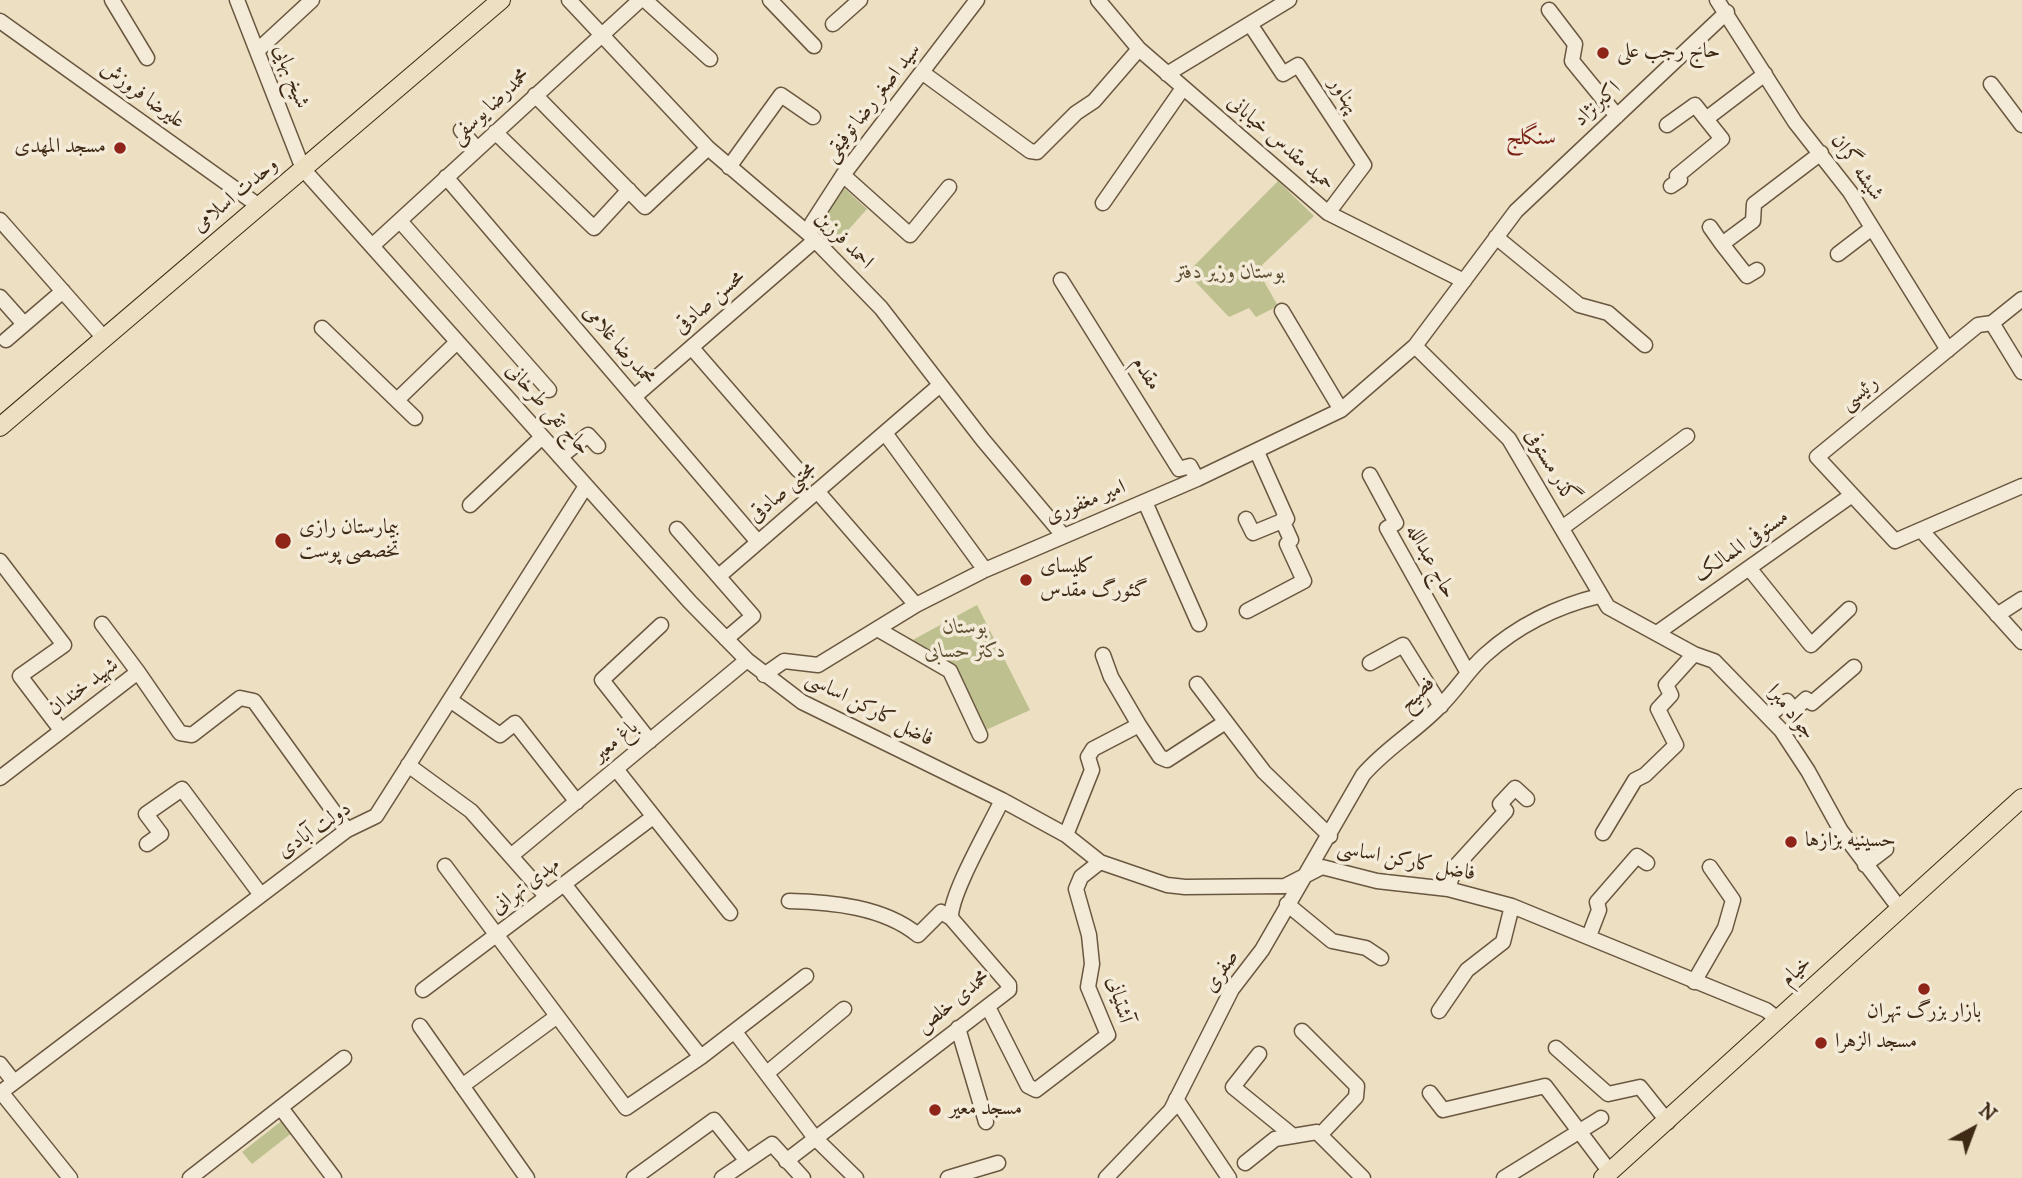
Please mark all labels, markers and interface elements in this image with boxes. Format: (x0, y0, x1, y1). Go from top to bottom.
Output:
street label: سید اصغر رضا توفیقی (819, 39, 927, 167)
place label: حاج رجب علی (1617, 40, 1720, 66)
street label: شیخ بهایی (266, 42, 314, 112)
marker: حاج رجب علی (1595, 45, 1611, 61)
street label: علیرضا فروزش (95, 57, 189, 135)
street label: محمدرضا یوسفی (446, 64, 536, 150)
street label: پهناور (1322, 73, 1364, 119)
street label: اکبرنژاد (1569, 77, 1627, 133)
street label: حمید مقدس خیابانی (1221, 91, 1339, 197)
district label: سنگلج (1506, 125, 1556, 153)
street label: شیشه گران (1824, 130, 1888, 206)
place label: مسجد المهدی (14, 135, 106, 161)
marker: مسجد المهدی (112, 140, 128, 156)
street label: وحدت اسلامی (188, 153, 284, 239)
street label: احمد فرزین (808, 206, 878, 276)
park label: بوستان وزیر دفتر (1175, 261, 1285, 287)
street label: محسن صادقی (669, 265, 751, 341)
street label: محمدرضا غلامی (576, 301, 660, 391)
street label: مقدم (1125, 352, 1165, 396)
street label: حاج تقی طرخانی (499, 359, 595, 461)
street label: رئیسی (1836, 371, 1884, 417)
street label: گذر مستوفی (1518, 425, 1582, 509)
street label: مجتبی صادقی (744, 457, 822, 529)
street label: امیر مغفوری (1042, 476, 1130, 530)
street label: مستوفی الممالک (1690, 505, 1794, 589)
place label: بیمارستان رازی تخصصی پوست (299, 516, 400, 566)
street label: حاج عبدالله (1399, 521, 1461, 603)
marker: بیمارستان رازی تخصصی پوست (273, 531, 293, 551)
place label: کلیسای گئورگ مقدس (1040, 555, 1148, 605)
marker: کلیسای گئورگ مقدس (1018, 572, 1034, 588)
park label: بوستان دکتر حسابی (924, 616, 1006, 666)
street label: شهید خندان (44, 653, 124, 723)
street label: فاضل کارکن اساسی (801, 667, 937, 753)
street label: فصیح (1395, 672, 1441, 718)
street label: جواد مبرا (1760, 680, 1820, 746)
street label: باغ معیر (588, 716, 644, 768)
street label: دولت آبادی (273, 797, 357, 865)
place label: حسینیه بزازها (1805, 829, 1896, 855)
marker: حسینیه بزازها (1783, 834, 1799, 850)
street label: فاضل کارکن اساسی (1335, 836, 1477, 888)
street label: مهدی تهرانی (487, 853, 565, 921)
street label: صفری (1199, 946, 1245, 998)
street label: خیام (1776, 951, 1818, 993)
street label: محمدی خلص (912, 966, 996, 1040)
street label: آشتیانی (1100, 974, 1136, 1026)
marker: بازار بزرگ تهران (1916, 981, 1932, 997)
place label: بازار بزرگ تهران (1867, 1000, 1981, 1026)
place label: مسجد الزهرا (1835, 1030, 1917, 1056)
marker: مسجد الزهرا (1813, 1035, 1829, 1051)
north arrow (1938, 1094, 2008, 1164)
place label: مسجد معیر (949, 1097, 1022, 1123)
text: N (1974, 1099, 2001, 1127)
marker: مسجد معیر (927, 1102, 943, 1118)

